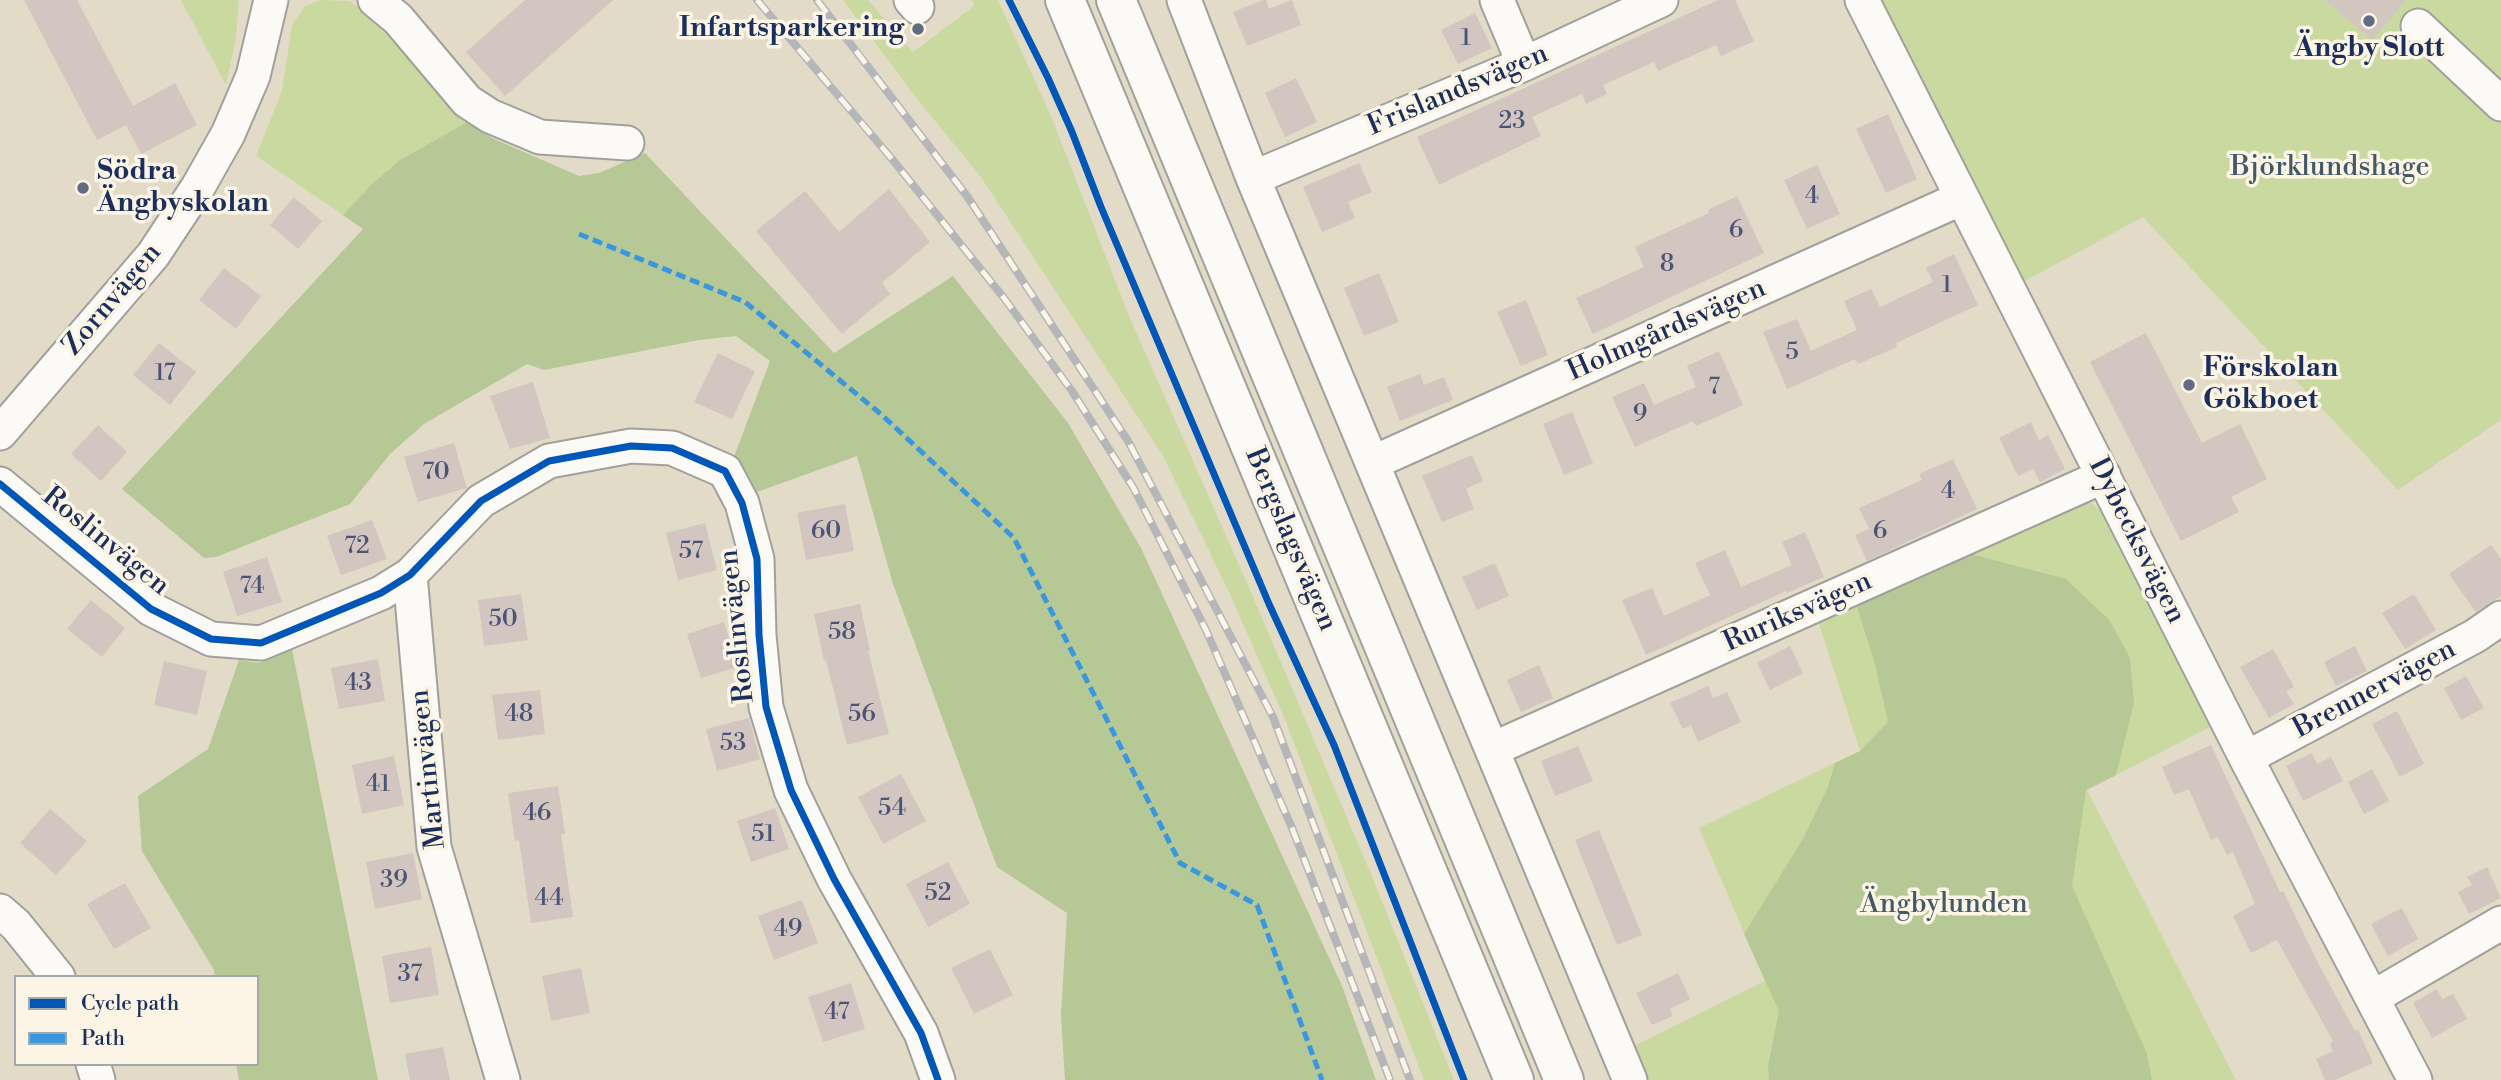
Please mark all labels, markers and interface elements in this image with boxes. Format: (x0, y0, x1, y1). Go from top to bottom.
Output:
place label: Infartsparkering (679, 12, 904, 46)
marker: Ängby Slott (2361, 13, 2377, 29)
marker: Infartsparkering (910, 21, 926, 37)
house number: 1 (1461, 25, 1471, 53)
place label: Ängby Slott (2294, 32, 2444, 66)
street label: Frislandsvägen (1363, 38, 1553, 144)
house number: 23 (1499, 108, 1525, 136)
park label: Björklundshage (2230, 151, 2430, 185)
place label: Södra Ängbyskolan (97, 155, 269, 221)
marker: Södra Ängbyskolan (75, 180, 91, 196)
house number: 4 (1805, 183, 1819, 211)
house number: 6 (1729, 217, 1743, 245)
street label: Zornvägen (56, 237, 170, 363)
house number: 8 (1660, 251, 1674, 279)
street label: Holmgårdsvägen (1563, 272, 1771, 390)
house number: 1 (1942, 272, 1952, 300)
house number: 5 (1785, 339, 1799, 367)
place label: Förskolan Gökboet (2203, 352, 2338, 418)
house number: 17 (154, 360, 176, 388)
house number: 7 (1708, 374, 1720, 402)
marker: Förskolan Gökboet (2181, 377, 2197, 393)
house number: 9 (1633, 401, 1647, 429)
street label: Bergslagsvägen (1236, 444, 1344, 636)
street label: Dybecksvägen (2080, 453, 2192, 629)
house number: 70 (422, 459, 450, 487)
house number: 4 (1941, 478, 1955, 506)
street label: Roslinvägen (35, 480, 175, 604)
house number: 60 (811, 518, 841, 546)
house number: 6 (1873, 518, 1887, 546)
house number: 72 (344, 533, 370, 561)
house number: 57 (679, 538, 703, 566)
street label: Roslinvägen (713, 548, 763, 704)
street label: Ruriksvägen (1719, 565, 1877, 661)
house number: 74 (239, 573, 265, 601)
house number: 50 (488, 606, 518, 634)
house number: 58 (828, 619, 856, 647)
street label: Brennervägen (2288, 633, 2462, 747)
house number: 43 (344, 670, 372, 698)
street label: Martinvägen (404, 687, 454, 851)
house number: 48 (505, 701, 533, 729)
house number: 56 (848, 701, 876, 729)
house number: 53 (720, 730, 746, 758)
house number: 41 (366, 771, 390, 799)
house number: 54 (878, 795, 906, 823)
house number: 46 (523, 800, 551, 828)
house number: 51 (751, 821, 775, 849)
house number: 39 (380, 867, 408, 895)
house number: 52 (925, 880, 951, 908)
house number: 44 (534, 885, 564, 913)
park label: Ängbylunden (1860, 888, 2028, 922)
house number: 49 (774, 916, 802, 944)
house number: 37 (398, 961, 422, 989)
legend (14, 975, 259, 1066)
text: Cycle path (81, 991, 179, 1017)
house number: 47 (824, 999, 850, 1027)
text: Path (81, 1026, 125, 1052)

